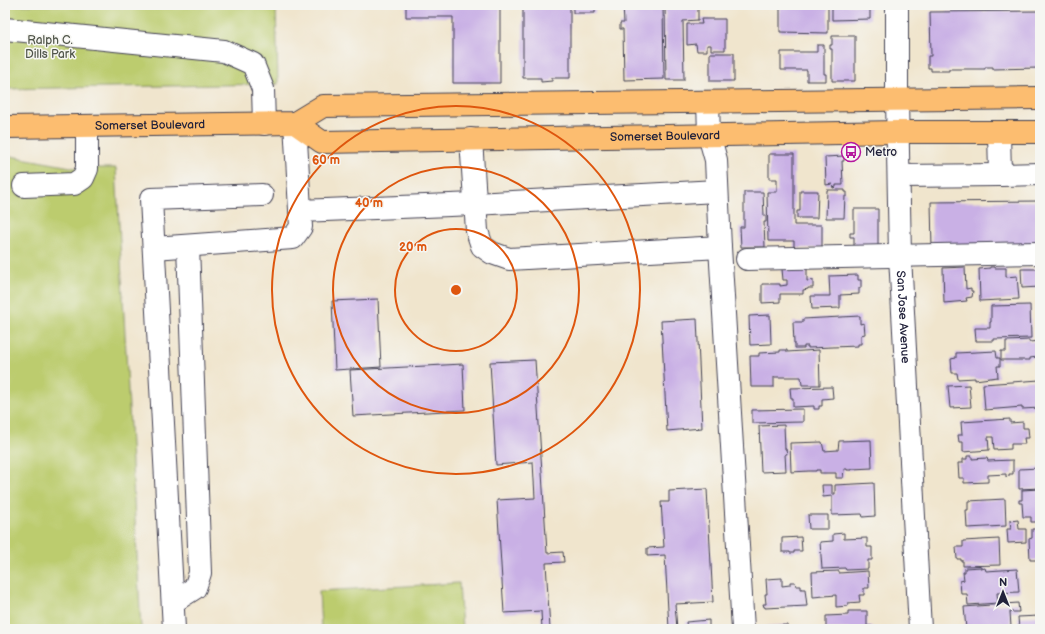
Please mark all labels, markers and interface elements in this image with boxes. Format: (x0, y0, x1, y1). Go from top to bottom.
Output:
park label: Ralph C. Dills Park (25, 33, 75, 62)
street label: Somerset Boulevard (95, 117, 205, 133)
street label: Somerset Boulevard (610, 128, 720, 145)
bus stop icon: Metro (840, 141, 862, 163)
place label: Metro (865, 145, 897, 160)
text: 60 m (312, 153, 340, 168)
text: 40 m (355, 196, 383, 211)
text: 20 m (399, 240, 427, 255)
street label: San Jose Avenue (893, 270, 913, 364)
centre of rings (449, 283, 463, 297)
north arrow (983, 572, 1023, 612)
text: N (999, 576, 1007, 589)

